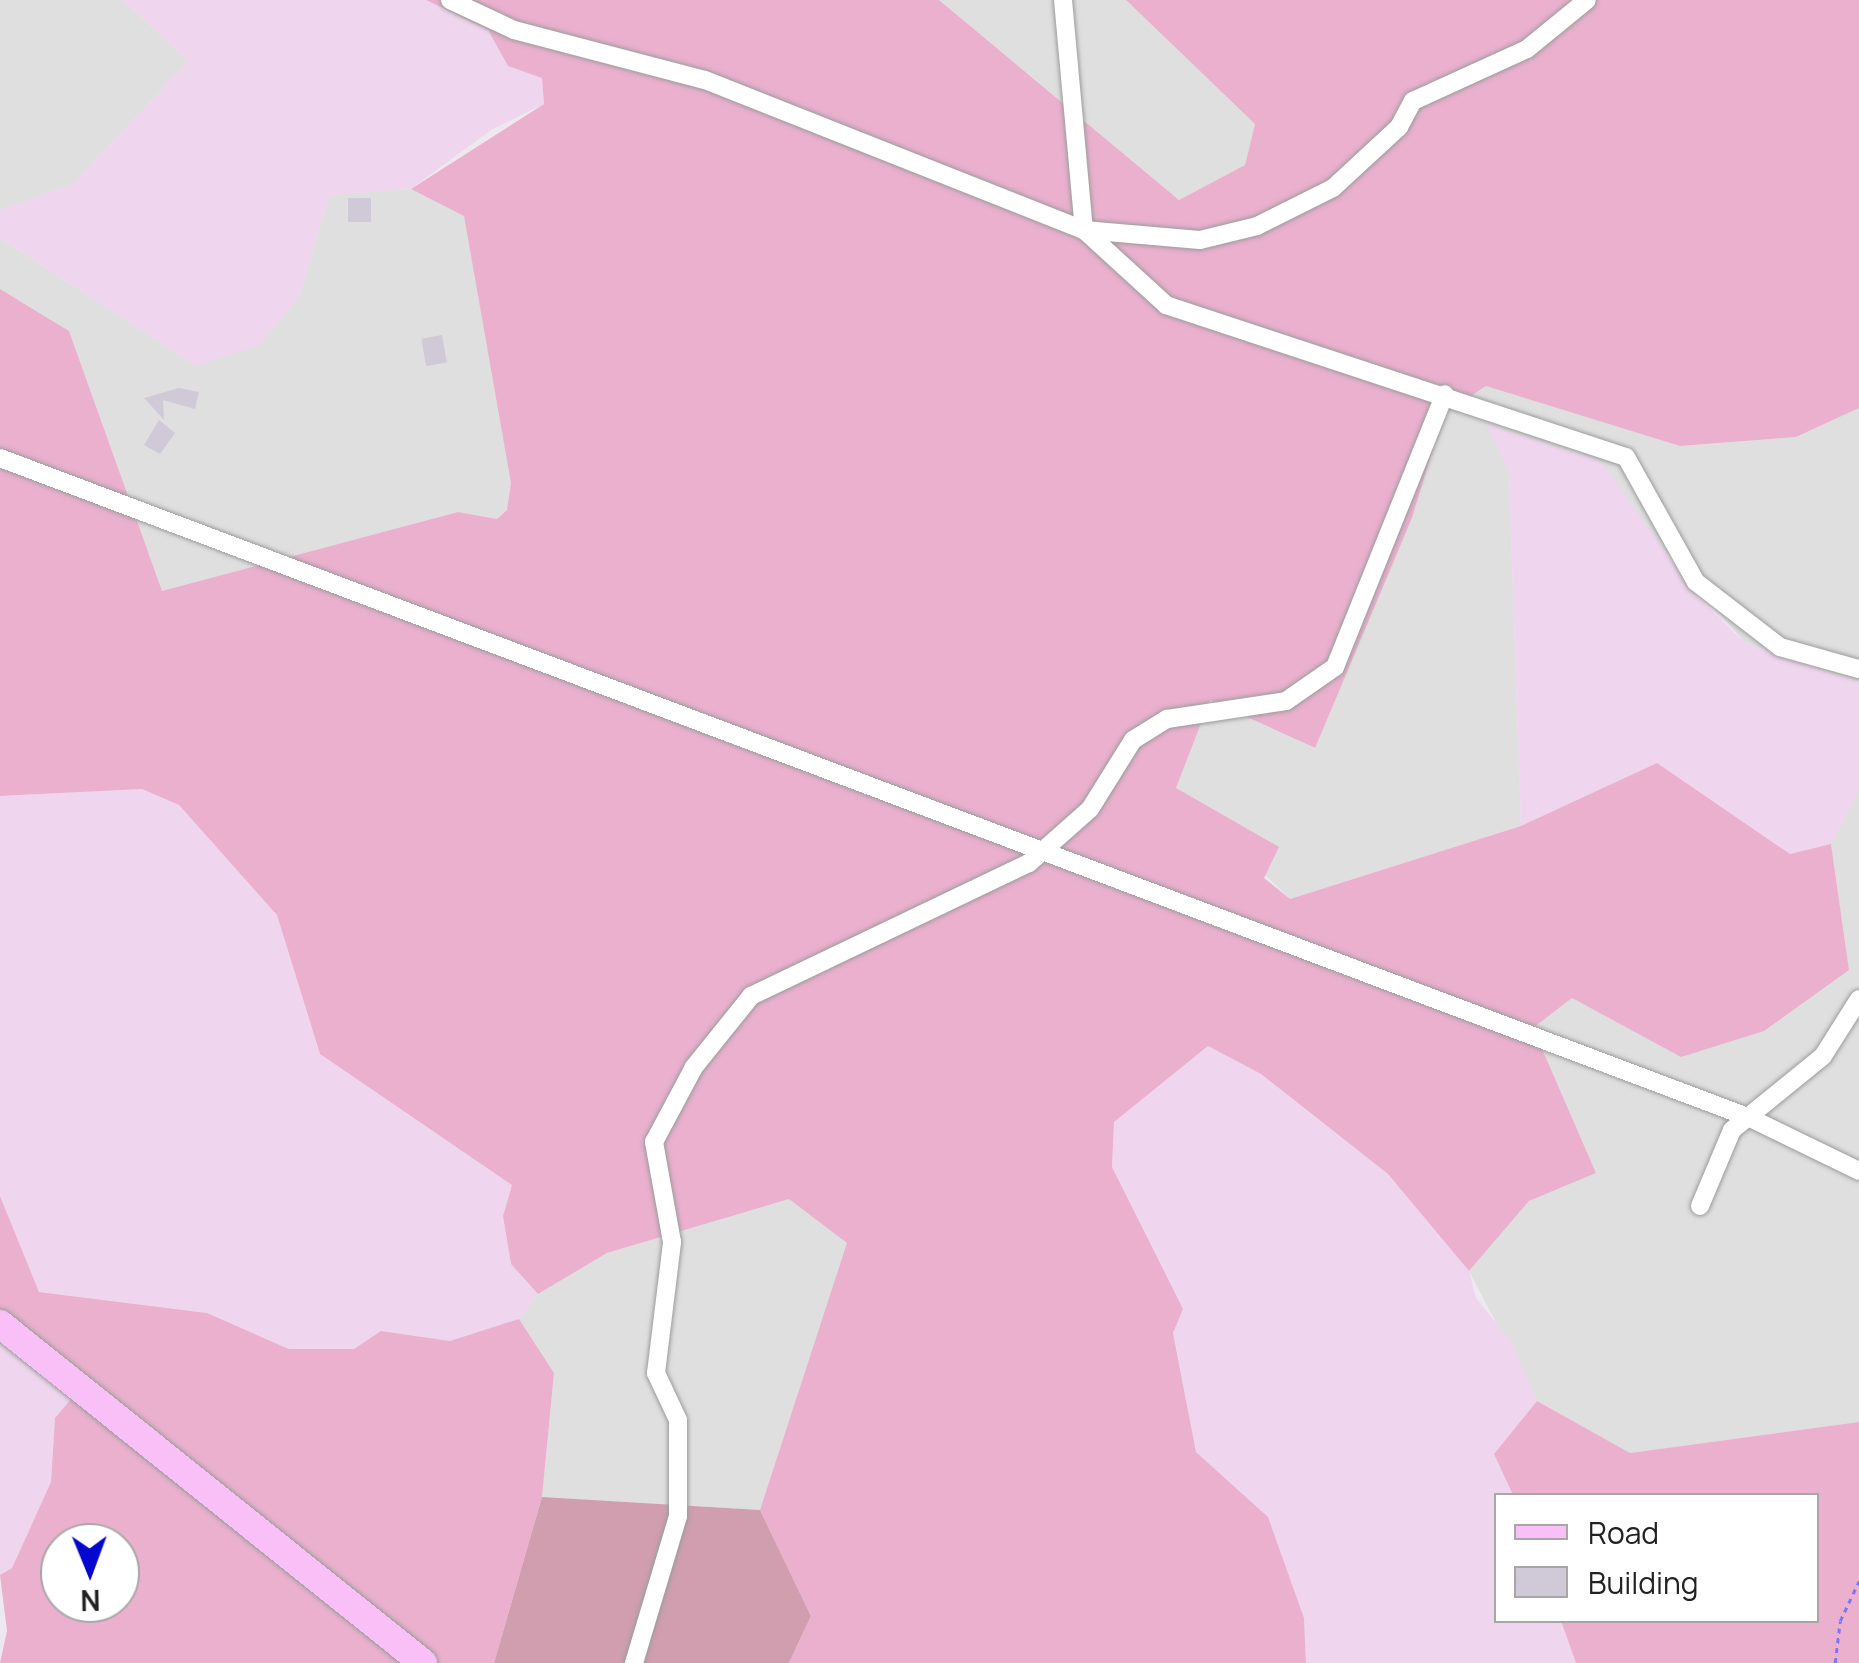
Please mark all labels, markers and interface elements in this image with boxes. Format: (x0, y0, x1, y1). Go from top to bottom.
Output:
legend (1494, 1493, 1819, 1623)
text: Road (1588, 1512, 1659, 1553)
north arrow (40, 1523, 140, 1623)
text: Building (1588, 1562, 1699, 1603)
text: N (80, 1582, 101, 1620)

